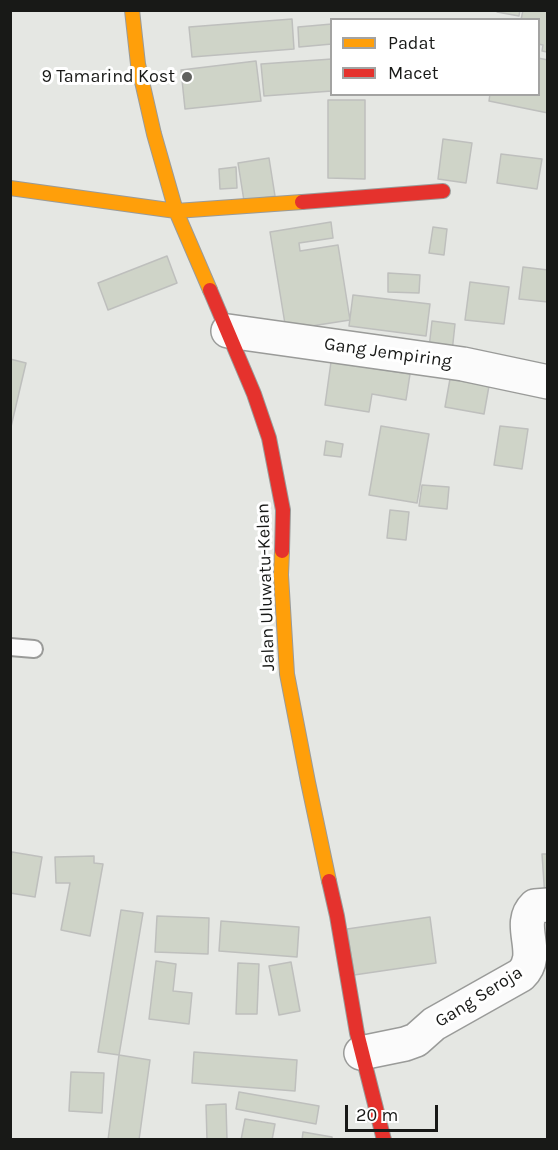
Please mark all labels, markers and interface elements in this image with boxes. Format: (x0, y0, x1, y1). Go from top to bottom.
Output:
legend (330, 18, 540, 96)
text: Padat (388, 32, 435, 54)
text: Macet (388, 62, 438, 84)
place label: 9 Tamarind Kost (42, 66, 175, 88)
marker: 9 Tamarind Kost (180, 70, 194, 84)
street label: Gang Jempiring (323, 333, 453, 373)
street label: Jalan Uluwatu-Kelan (252, 503, 280, 671)
street label: Gang Seroja (431, 962, 527, 1032)
scale bar (348, 1093, 441, 1131)
text: 20 m (356, 1104, 398, 1126)

